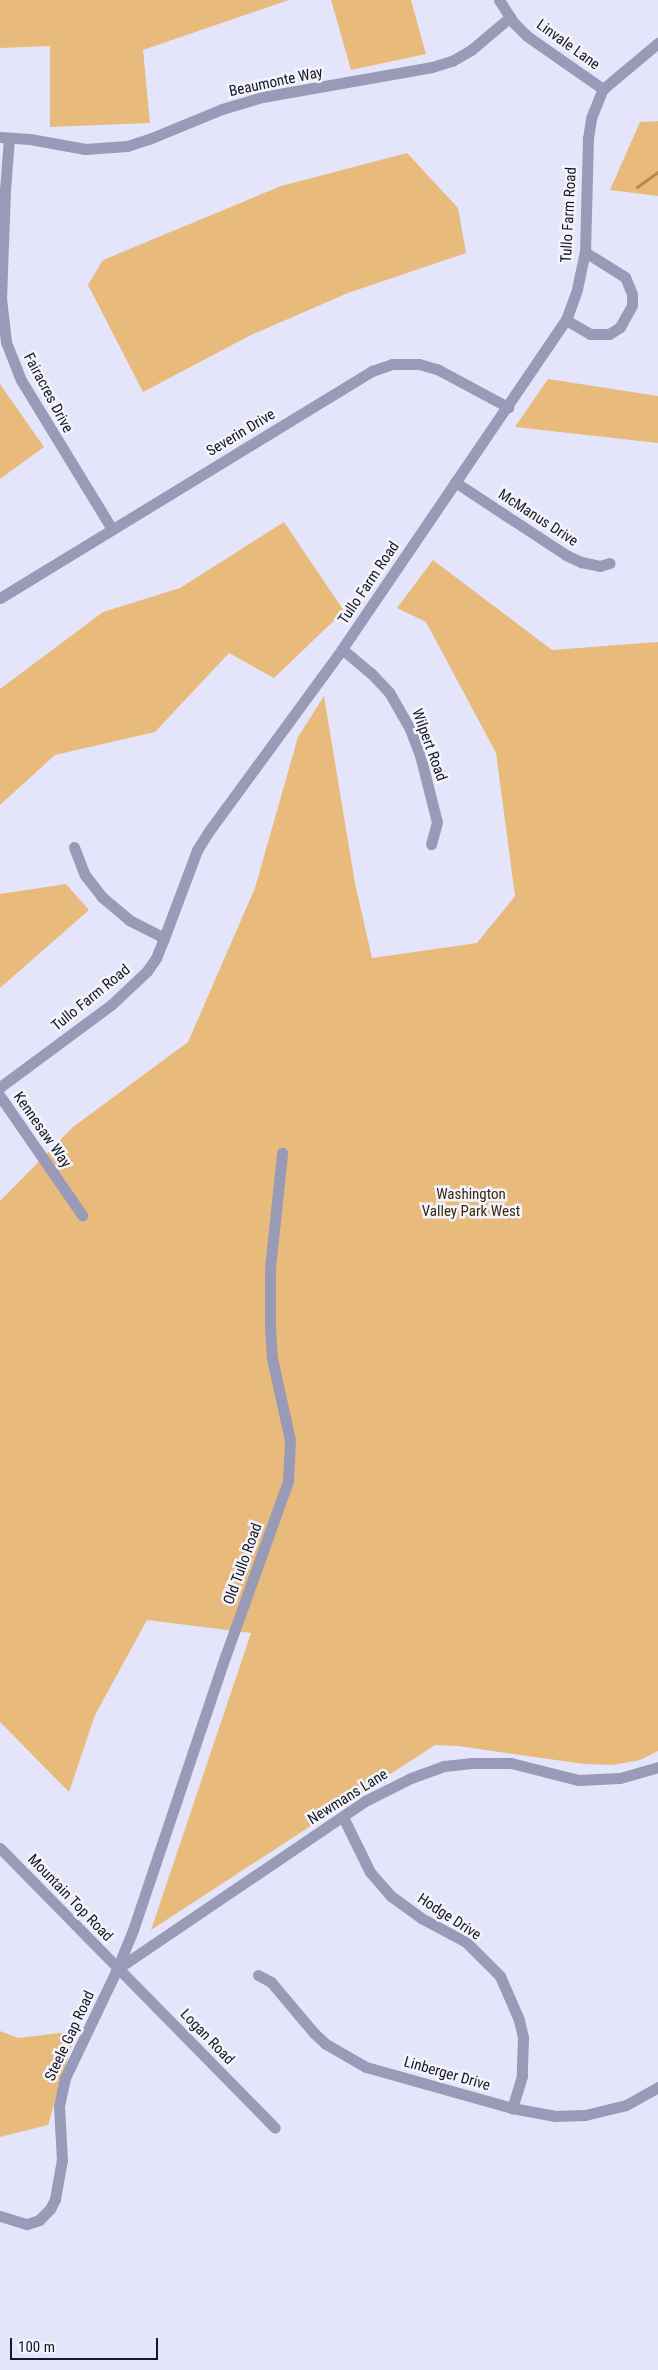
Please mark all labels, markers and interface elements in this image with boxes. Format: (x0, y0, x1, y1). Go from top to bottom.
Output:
street label: Linvale Lane (533, 16, 603, 74)
street label: Beaumonte Way (228, 63, 324, 101)
street label: Tullo Farm Road (558, 167, 580, 263)
street label: Fairacres Drive (19, 350, 77, 436)
street label: Severin Drive (203, 406, 279, 460)
street label: McManus Drive (495, 486, 581, 550)
street label: Tullo Farm Road (335, 538, 403, 628)
street label: Wilpert Road (408, 706, 450, 784)
street label: Tullo Farm Road (48, 961, 134, 1035)
street label: Kennesaw Way (9, 1089, 75, 1171)
park label: Washington Valley Park West (422, 1185, 520, 1220)
street label: Old Tullo Road (220, 1521, 266, 1607)
street label: Newmans Lane (305, 1765, 391, 1829)
street label: Mountain Top Road (24, 1850, 116, 1946)
street label: Hodge Drive (414, 1890, 484, 1944)
street label: Steele Gap Road (41, 1988, 99, 2084)
street label: Logan Road (176, 2006, 238, 2068)
street label: Linberger Drive (402, 2053, 492, 2095)
scale bar (12, 2328, 160, 2360)
text: 100 m (18, 2338, 55, 2356)

